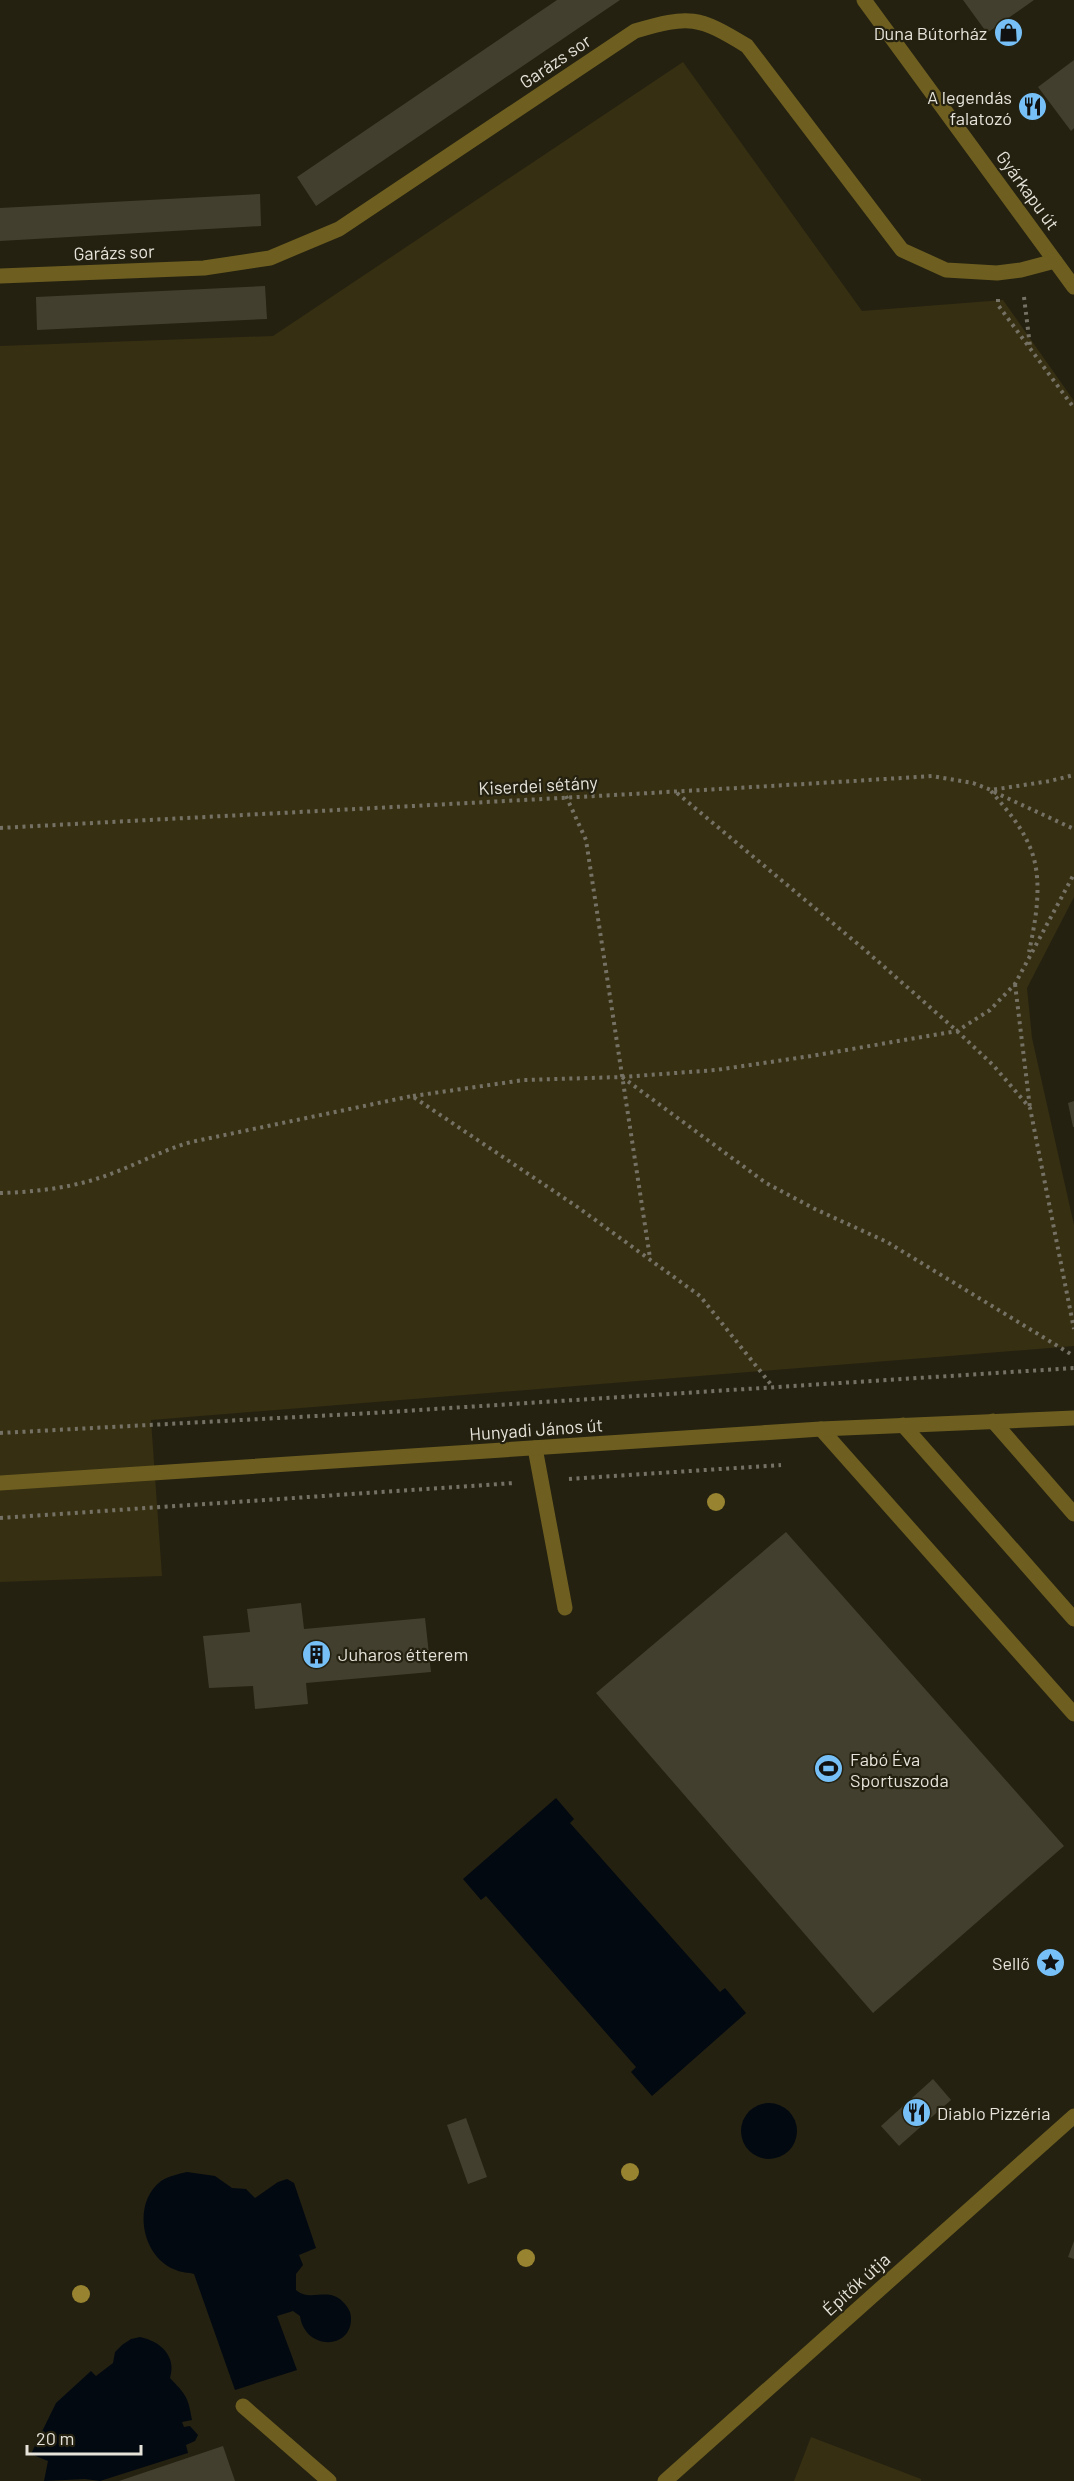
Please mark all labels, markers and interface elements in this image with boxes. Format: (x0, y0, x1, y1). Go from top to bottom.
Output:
shop icon: Duna Bútorház (992, 17, 1024, 49)
place label: Duna Bútorház (874, 22, 987, 44)
street label: Garázs sor (515, 29, 595, 93)
place label: A legendás falatozó (927, 86, 1012, 129)
restaurant icon: A legendás falatozó (1017, 91, 1049, 123)
street label: Gyárkapu út (992, 146, 1064, 234)
street label: Garázs sor (73, 240, 155, 264)
street label: Kiserdei sétány (478, 771, 598, 799)
street label: Hunyadi János út (469, 1413, 603, 1445)
building icon: Juharos étterem (301, 1638, 333, 1670)
place label: Juharos étterem (338, 1643, 468, 1665)
place label: Fabó Éva Sportuszoda (850, 1748, 949, 1791)
sports icon: Fabó Éva Sportuszoda (813, 1753, 845, 1785)
place icon: Sellő (1035, 1947, 1067, 1979)
place label: Sellő (992, 1952, 1030, 1974)
restaurant icon: Diablo Pizzéria (900, 2097, 932, 2129)
place label: Diablo Pizzéria (937, 2102, 1051, 2124)
street label: Építők útja (818, 2248, 894, 2320)
scale bar (27, 2418, 141, 2456)
text: 20 m (36, 2427, 74, 2449)

